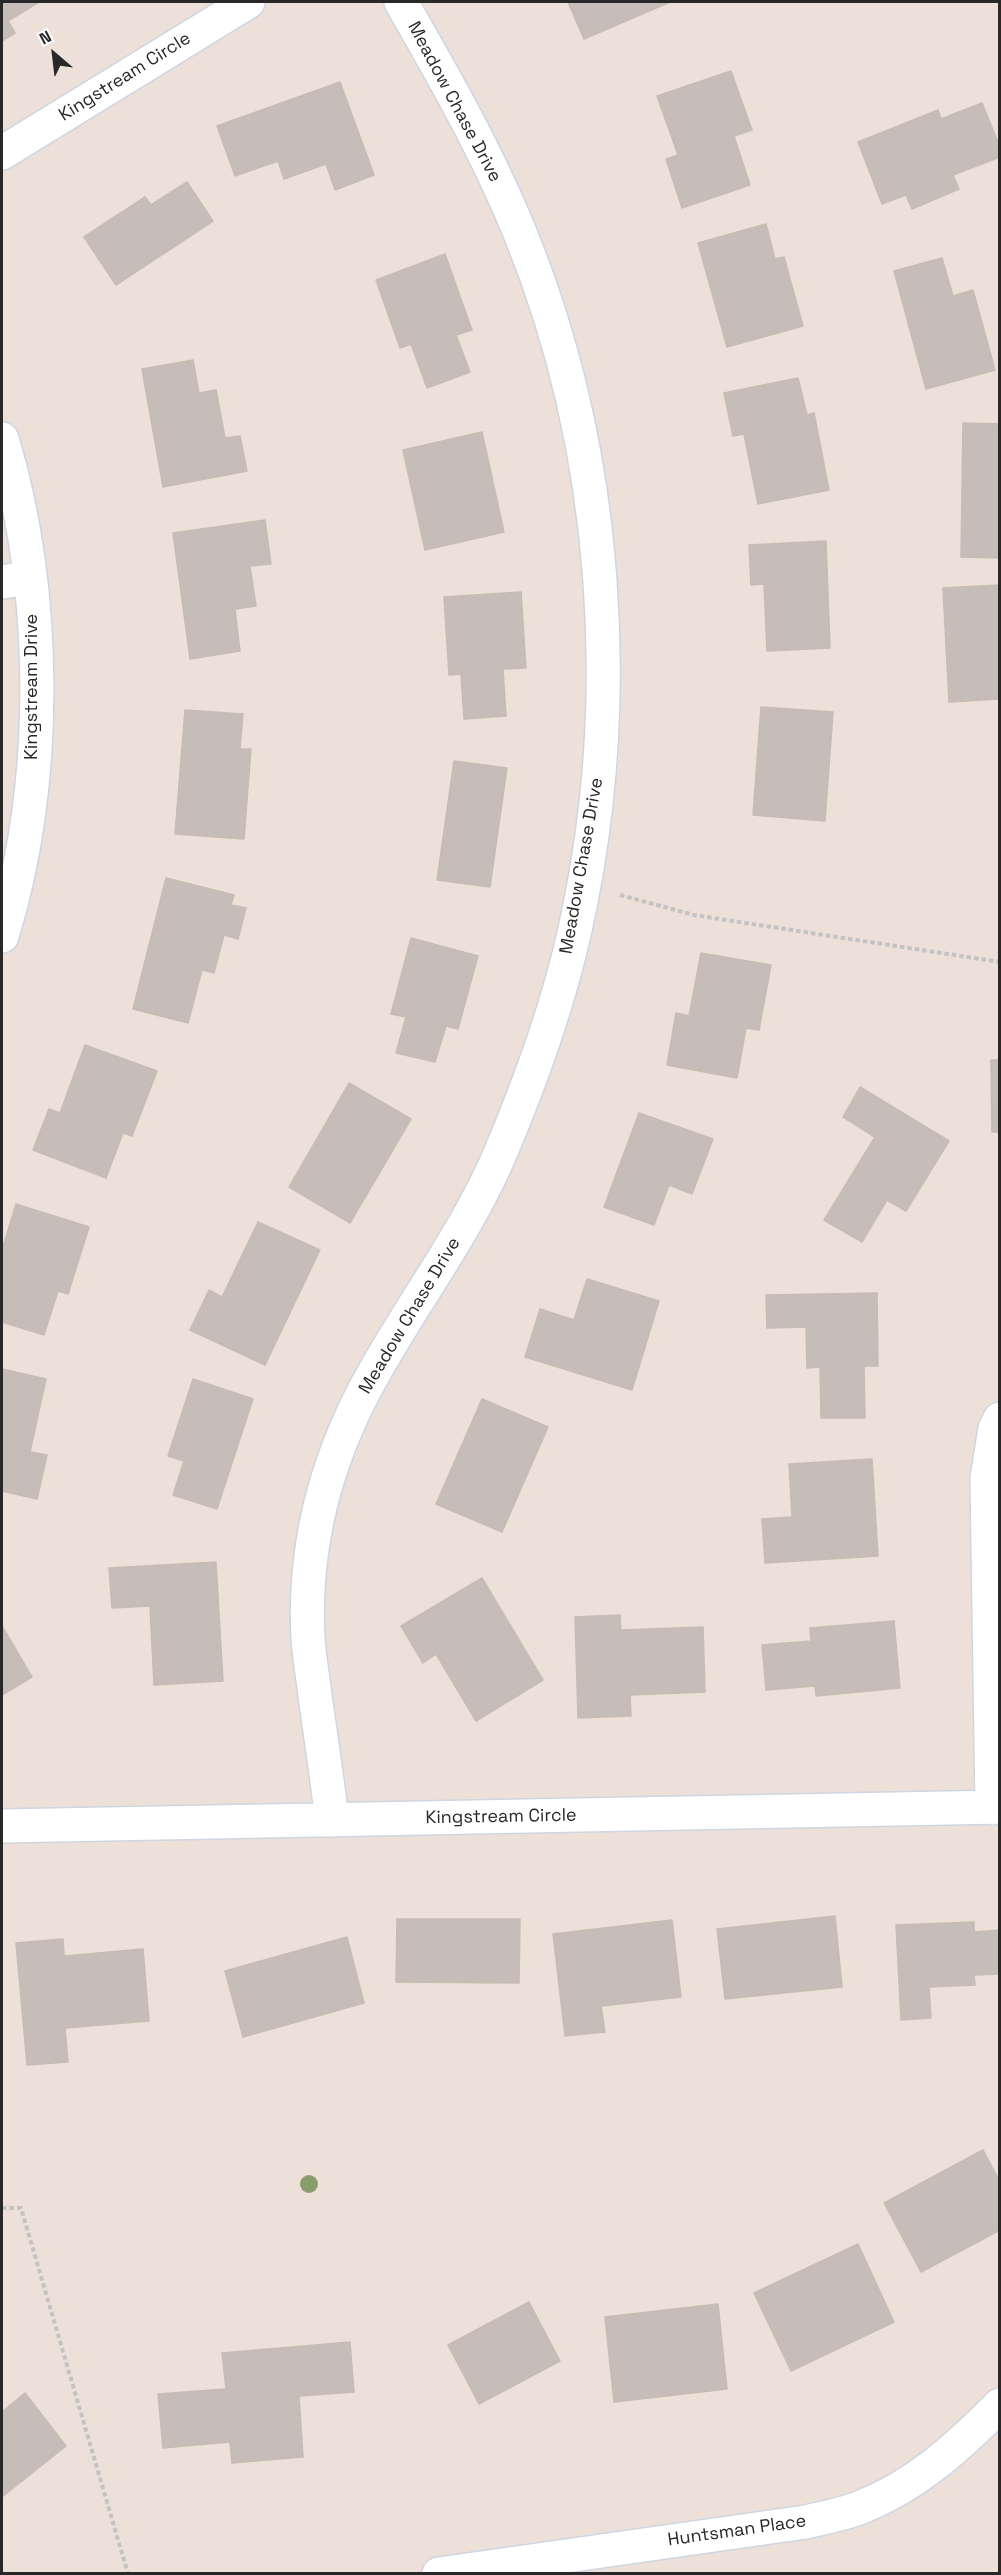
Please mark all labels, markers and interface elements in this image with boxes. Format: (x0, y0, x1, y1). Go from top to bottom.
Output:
street label: Meadow Chase Drive (403, 18, 505, 186)
north arrow (24, 24, 84, 84)
text: N (36, 26, 55, 49)
street label: Kingstream Circle (55, 28, 195, 126)
street label: Kingstream Drive (21, 614, 43, 760)
street label: Meadow Chase Drive (556, 776, 608, 956)
street label: Meadow Chase Drive (355, 1234, 465, 1398)
street label: Kingstream Circle (425, 1805, 577, 1829)
street label: Huntsman Place (666, 2511, 808, 2551)

